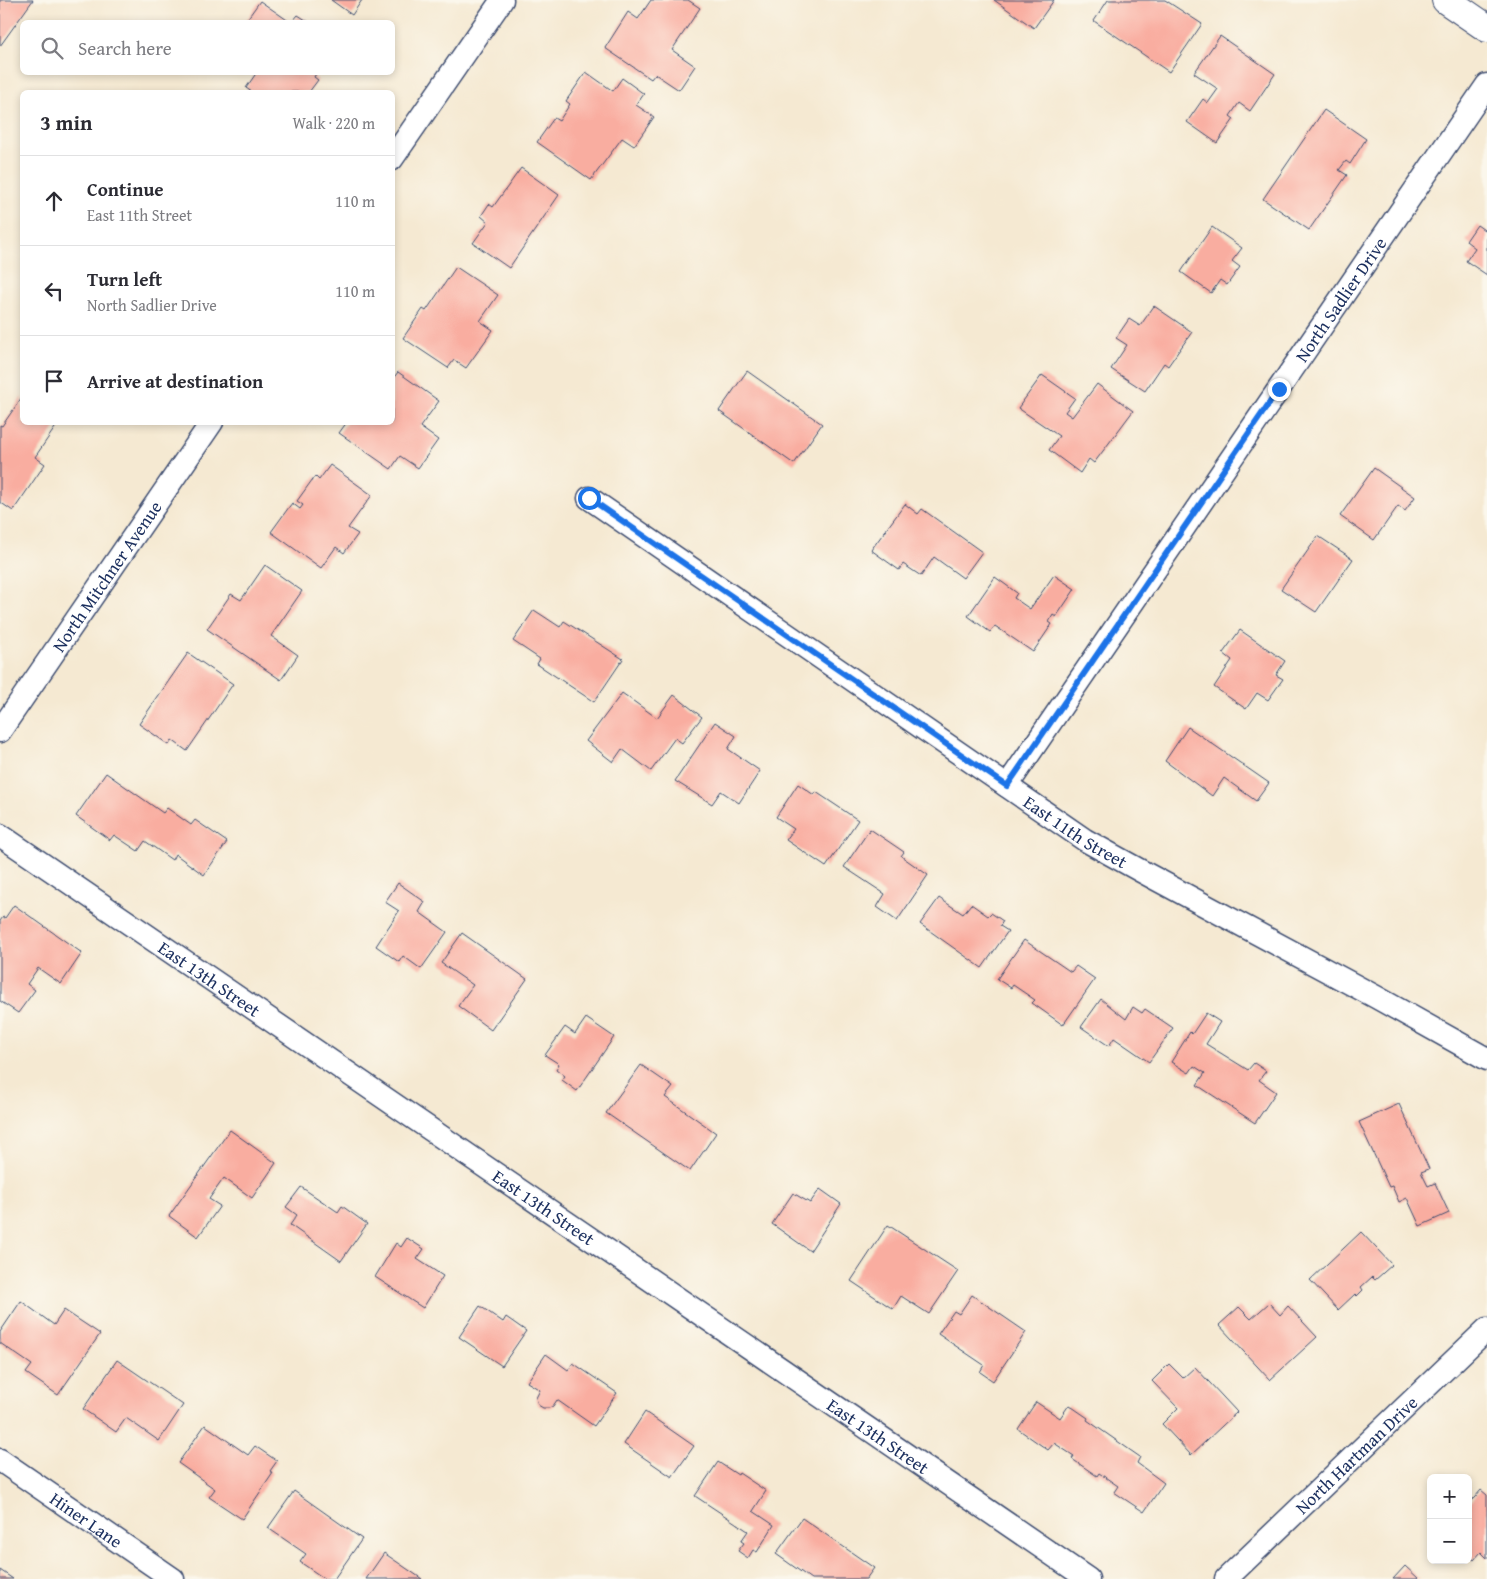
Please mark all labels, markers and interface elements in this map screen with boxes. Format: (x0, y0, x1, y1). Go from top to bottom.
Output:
search box (20, 20, 395, 75)
icon: search (38, 34, 66, 62)
text: Search here (78, 34, 172, 62)
text: 3 min (40, 107, 92, 138)
text: Walk · 220 m (292, 111, 375, 135)
text: Continue (87, 175, 164, 203)
icon: ahead (40, 187, 68, 215)
text: 110 m (335, 189, 375, 213)
text: East 11th Street (87, 203, 192, 227)
street label: North Sadlier Drive (1288, 231, 1393, 367)
text: Turn left (87, 265, 162, 293)
icon: left (40, 277, 68, 305)
text: 110 m (335, 279, 375, 303)
text: North Sadlier Drive (87, 293, 217, 317)
icon: arrive (40, 367, 68, 395)
text: Arrive at destination (87, 367, 263, 395)
route end (1268, 378, 1291, 401)
route start (578, 487, 601, 510)
street label: North Mitchner Avenue (45, 495, 168, 657)
street label: East 11th Street (1018, 788, 1133, 875)
street label: East 13th Street (153, 934, 267, 1023)
street label: East 13th Street (487, 1162, 601, 1252)
street label: North Hartman Drive (1289, 1389, 1423, 1520)
street label: East 13th Street (822, 1391, 935, 1481)
map controls (1427, 1474, 1472, 1564)
button: + (1427, 1474, 1472, 1519)
street label: Hiner Lane (45, 1485, 128, 1554)
button: − (1427, 1519, 1472, 1564)

